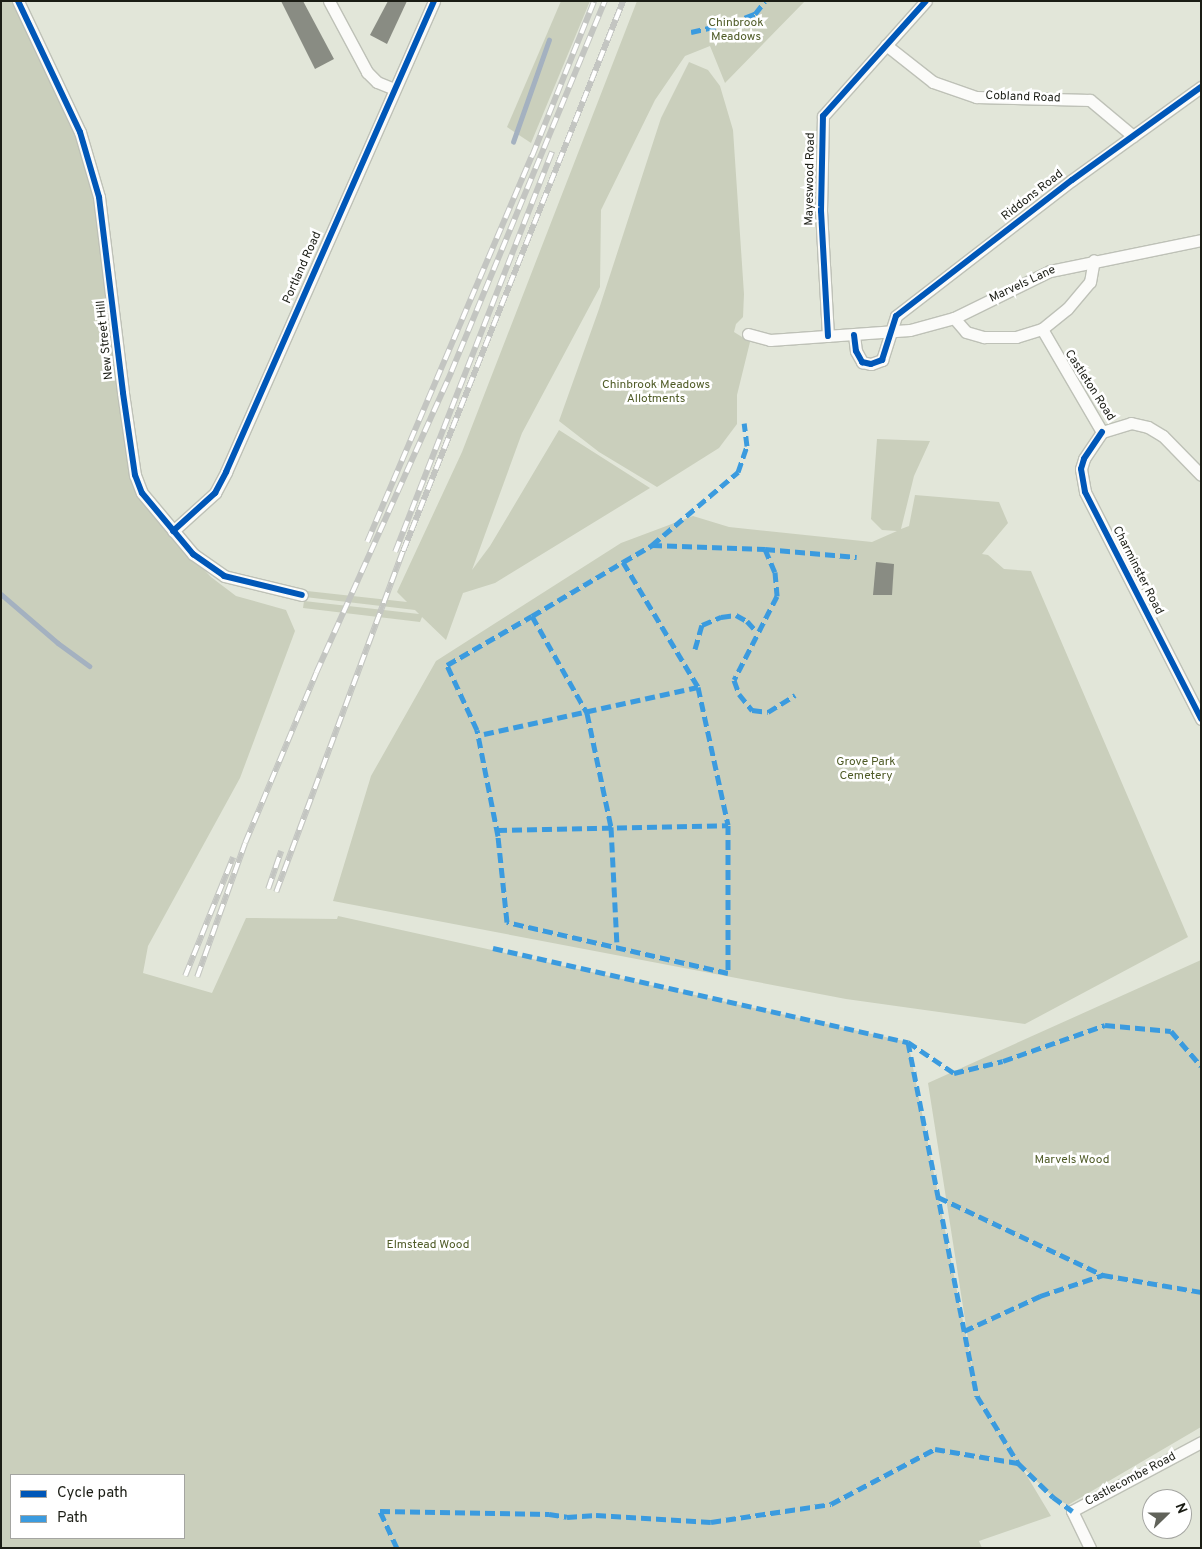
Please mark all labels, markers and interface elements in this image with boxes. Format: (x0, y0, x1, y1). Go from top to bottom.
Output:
park label: Chinbrook Meadows (708, 17, 764, 45)
street label: Cobland Road (985, 89, 1061, 107)
street label: Mayeswood Road (803, 132, 819, 226)
street label: Riddons Road (999, 168, 1067, 224)
street label: Portland Road (281, 230, 325, 306)
street label: Marvels Lane (988, 263, 1058, 307)
street label: New Street Hill (95, 300, 117, 380)
street label: Castleton Road (1061, 348, 1117, 424)
park label: Chinbrook Meadows Allotments (602, 379, 710, 407)
street label: Charminster Road (1108, 524, 1166, 618)
park label: Grove Park Cemetery (836, 756, 896, 784)
park label: Marvels Wood (1034, 1154, 1110, 1168)
park label: Elmstead Wood (386, 1239, 470, 1253)
street label: Castlecombe Road (1083, 1450, 1179, 1510)
legend (10, 1474, 185, 1539)
text: Cycle path (57, 1484, 128, 1503)
north arrow (1142, 1489, 1192, 1539)
text: N (1171, 1501, 1190, 1516)
text: Path (57, 1509, 88, 1528)

